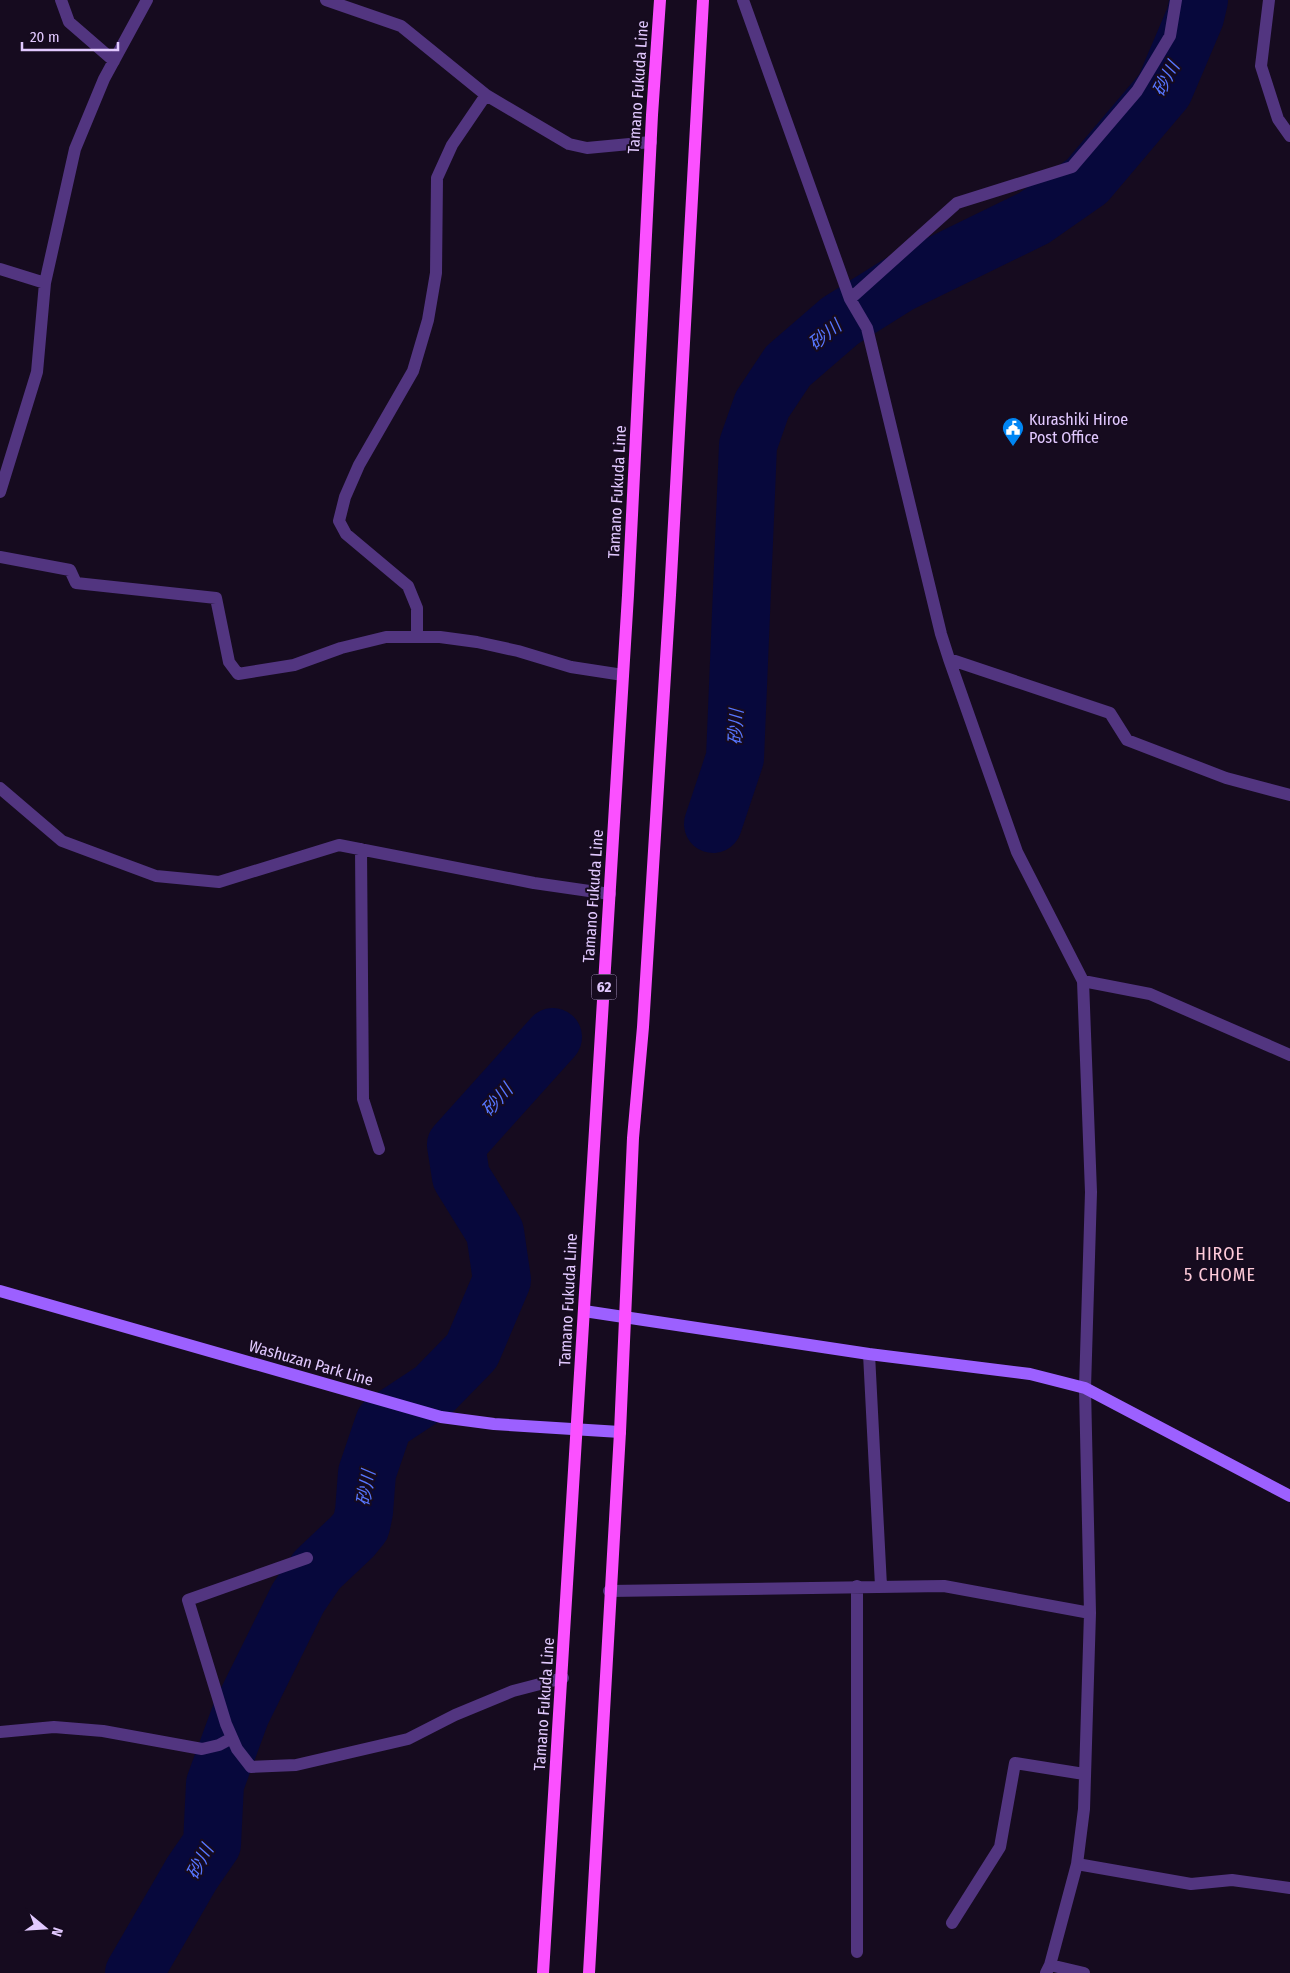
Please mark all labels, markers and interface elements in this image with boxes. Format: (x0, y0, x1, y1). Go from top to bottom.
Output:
scale bar (22, 20, 119, 52)
street label: Tamano Fukuda Line (624, 20, 652, 154)
text: 20 m (30, 28, 60, 46)
water label: 砂川 (1148, 56, 1185, 100)
water label: 砂川 (804, 314, 847, 355)
place label: Kurashiki Hiroe Post Office (1029, 410, 1128, 447)
public building icon: Kurashiki Hiroe Post Office (1001, 416, 1025, 447)
street label: Tamano Fukuda Line (604, 425, 630, 559)
water label: 砂川 (724, 707, 748, 745)
street label: Tamano Fukuda Line (579, 829, 607, 963)
road number: 62 (592, 974, 616, 1000)
water label: 砂川 (477, 1078, 519, 1121)
street label: Tamano Fukuda Line (555, 1233, 581, 1367)
district label: HIROE 5 CHOME (1184, 1243, 1256, 1286)
street label: Washuzan Park Line (247, 1336, 376, 1390)
water label: 砂川 (352, 1467, 380, 1507)
street label: Tamano Fukuda Line (530, 1637, 558, 1771)
water label: 砂川 (182, 1839, 219, 1883)
north arrow (20, 1903, 70, 1953)
text: N (48, 1925, 66, 1938)

